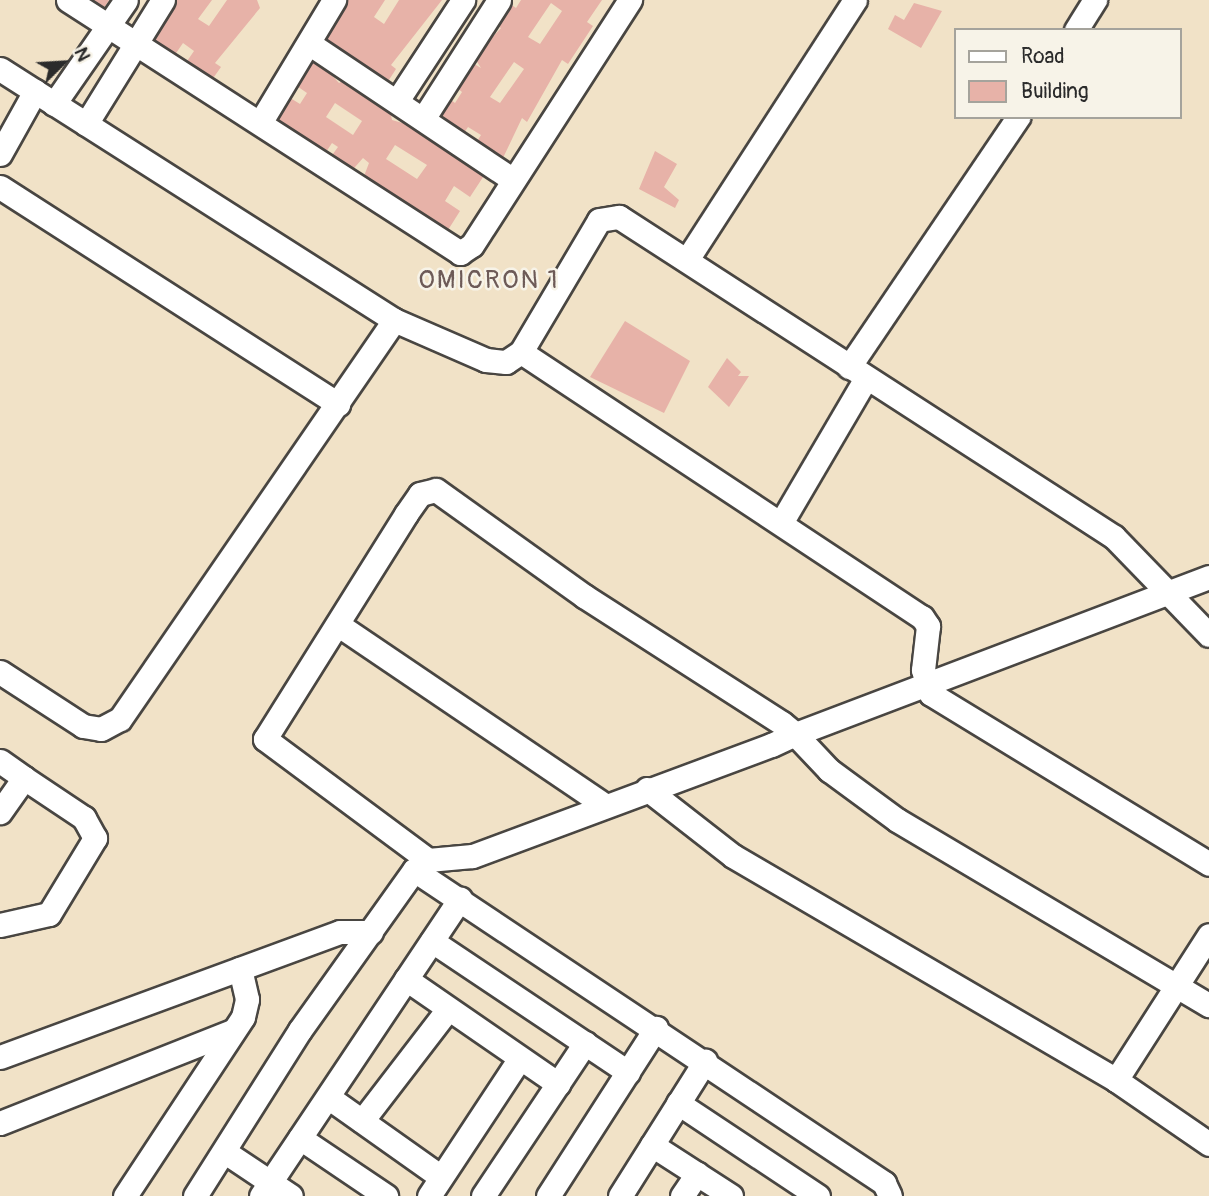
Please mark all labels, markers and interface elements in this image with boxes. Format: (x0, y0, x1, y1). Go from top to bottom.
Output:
north arrow (28, 28, 98, 98)
legend (954, 28, 1181, 119)
text: Road (1021, 43, 1065, 70)
text: N (69, 44, 96, 65)
text: Building (1021, 78, 1088, 105)
district label: OMICRON 1 (419, 265, 559, 297)

